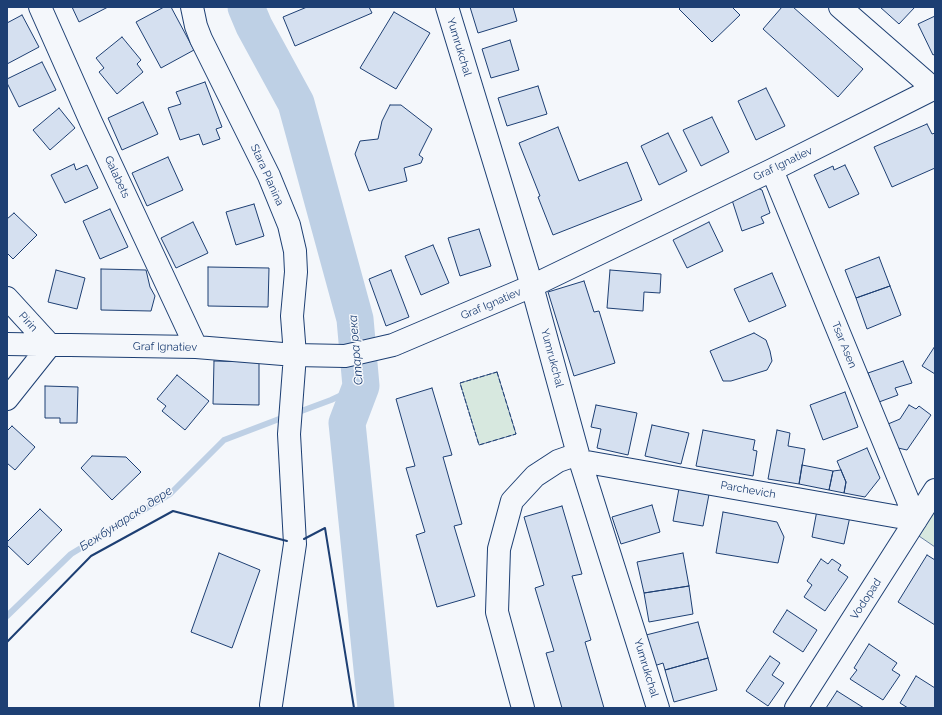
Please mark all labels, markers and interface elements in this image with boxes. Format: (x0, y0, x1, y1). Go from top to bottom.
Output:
street label: Yumrukchal (444, 16, 474, 78)
street label: Stara Planina (248, 142, 286, 208)
street label: Graf Ignatiev (751, 144, 815, 184)
street label: Galabets (101, 154, 133, 200)
street label: Graf Ignatiev (459, 285, 523, 323)
street label: Pirin (16, 309, 40, 335)
water label: Стара река (346, 314, 366, 386)
street label: Tsar Asen (829, 320, 859, 370)
street label: Yumrukchal (538, 327, 566, 389)
street label: Graf Ignatiev (133, 340, 197, 354)
street label: Parchevich (719, 479, 777, 501)
water label: Бежбунарско дере (77, 484, 175, 554)
street label: Vodopad (848, 576, 884, 622)
street label: Yumrukchal (631, 637, 661, 699)

